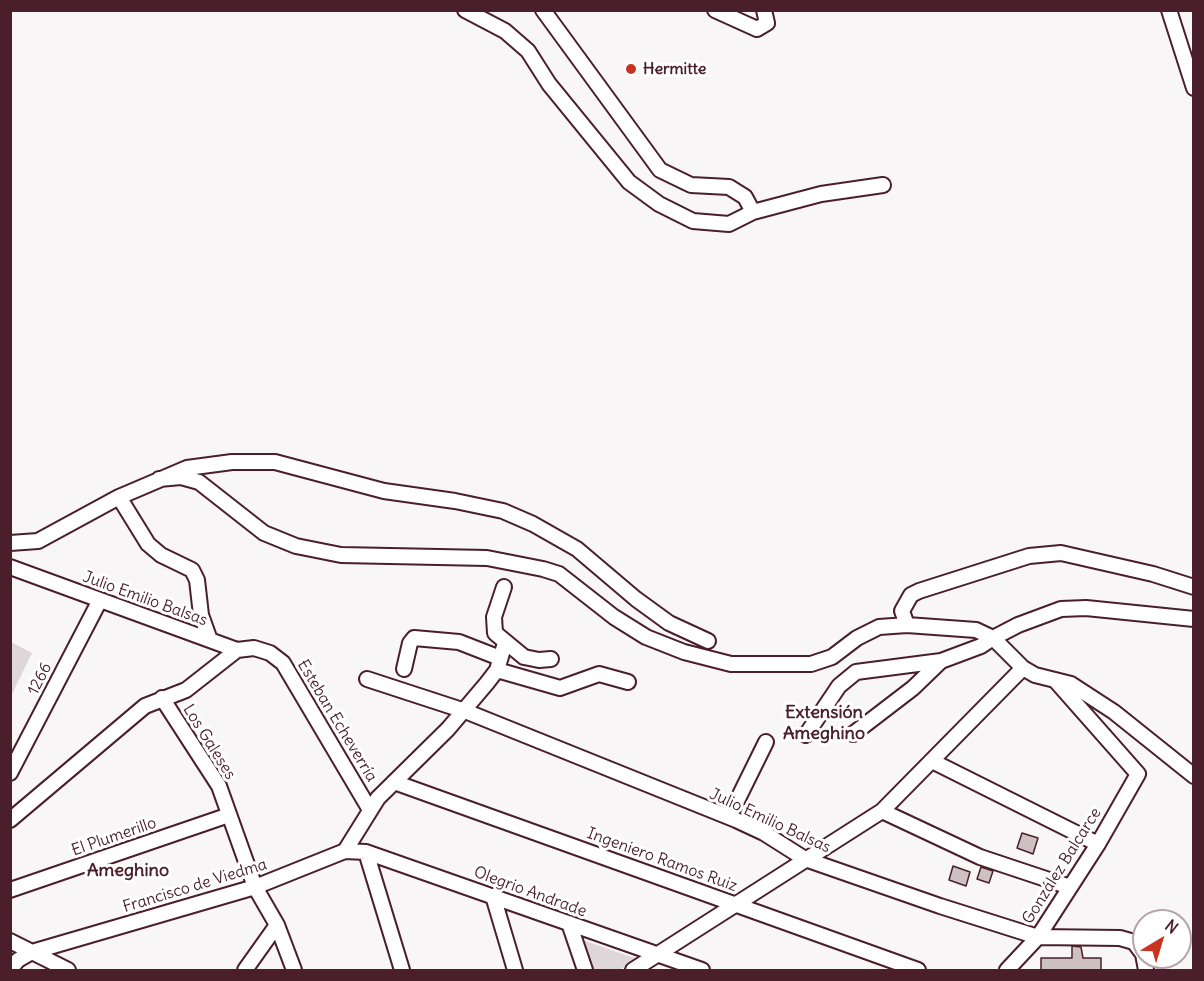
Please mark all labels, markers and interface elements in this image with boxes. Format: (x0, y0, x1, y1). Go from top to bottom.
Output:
place label: Hermitte (643, 59, 706, 79)
marker: Hermitte (624, 62, 638, 76)
street label: Julio Emilio Balsas (80, 568, 210, 630)
street label: Esteban Echeverría (293, 657, 381, 785)
street label: 1266 (24, 660, 56, 698)
street label: Los Galeses (178, 701, 240, 783)
district label: Extensión Ameghino (783, 702, 865, 744)
street label: Julio Emilio Balsas (706, 785, 834, 857)
street label: González Balcarce (1019, 804, 1105, 928)
street label: El Plumerillo (69, 814, 159, 860)
street label: Ingeniero Ramos Ruiz (584, 824, 740, 896)
street label: Francisco de Viedma (121, 855, 269, 917)
district label: Ameghino (87, 860, 169, 882)
street label: Olegrio Andrade (471, 863, 589, 921)
north arrow (1132, 909, 1192, 969)
text: N (1161, 915, 1182, 938)

